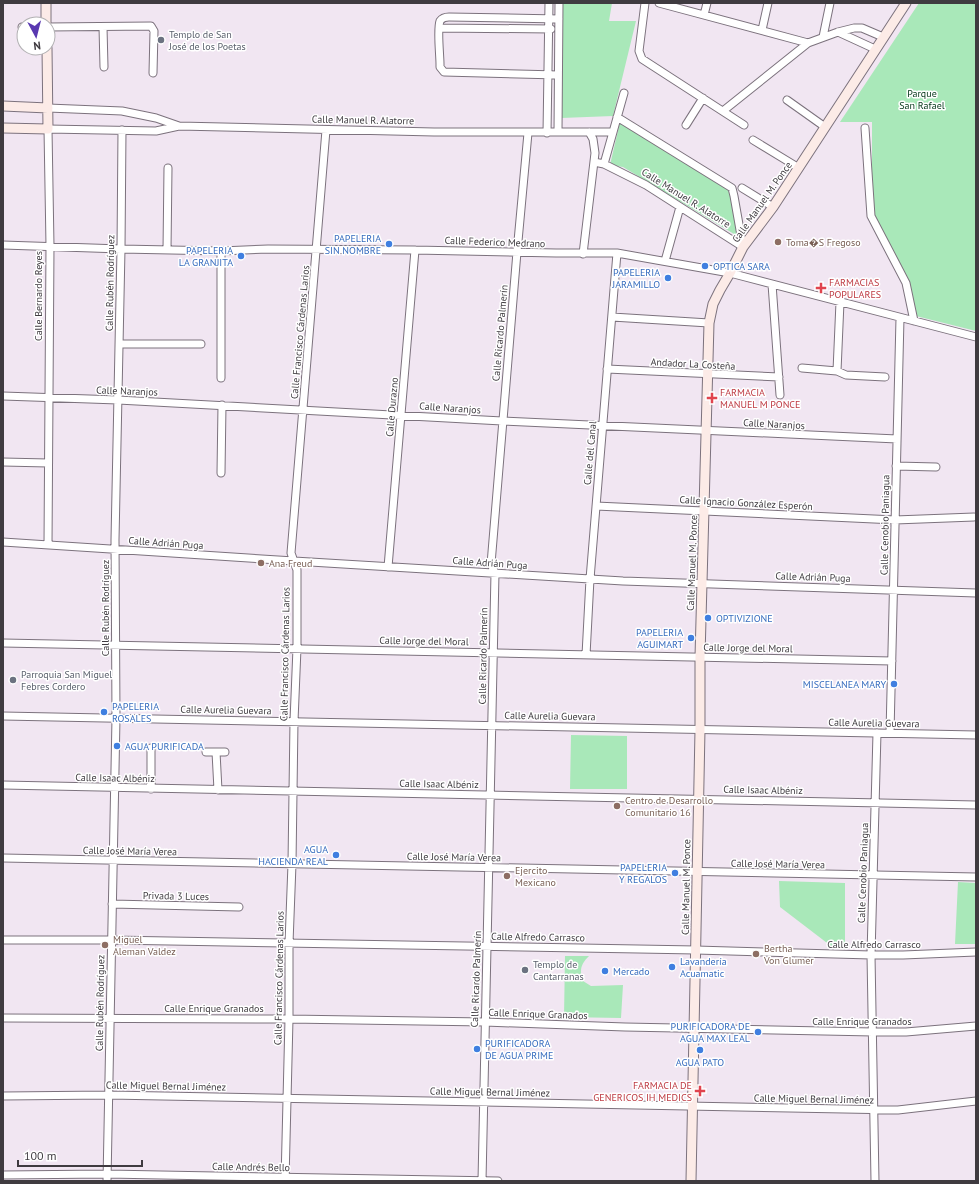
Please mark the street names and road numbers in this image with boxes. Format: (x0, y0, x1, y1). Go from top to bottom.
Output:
street label: Calle Manuel R. Alatorre (312, 113, 414, 127)
street label: Calle Manuel M. Ponce (729, 159, 795, 245)
street label: Calle Manuel R. Alatorre (639, 165, 733, 231)
street label: Calle Federico Medrano (444, 234, 546, 250)
street label: Calle Rubén Rodríguez (103, 235, 117, 331)
street label: Calle Bernardo Reyes (32, 251, 45, 341)
street label: Calle Francisco Cárdenas Larios (288, 265, 312, 399)
street label: Calle Ricardo Palmerín (489, 284, 511, 382)
street label: Andador La Costeña (650, 355, 736, 373)
street label: Calle Durazno (383, 377, 401, 437)
street label: Calle Naranjos (96, 383, 158, 399)
street label: Calle Naranjos (419, 399, 481, 417)
street label: Calle Naranjos (743, 416, 805, 432)
street label: Calle del Canal (581, 420, 599, 485)
street label: Calle Cenobio Paniagua (878, 475, 892, 575)
street label: Calle Ignacio González Esperón (679, 493, 813, 513)
street label: Calle Manuel M. Ponce (684, 515, 700, 611)
street label: Calle Adrián Puga (128, 534, 204, 552)
street label: Calle Adrián Puga (452, 554, 528, 572)
street label: Calle Rubén Rodríguez (99, 560, 112, 656)
street label: Calle Adrián Puga (775, 569, 851, 585)
street label: Calle Francisco Cárdenas Larios (277, 587, 293, 721)
street label: Calle Ricardo Palmerín (476, 607, 490, 705)
street label: Calle Jorge del Moral (379, 634, 469, 648)
street label: Calle Jorge del Moral (703, 641, 793, 655)
street label: Calle Aurelia Guevara (180, 703, 272, 717)
street label: Calle Aurelia Guevara (504, 709, 596, 723)
street label: Calle Aurelia Guevara (828, 716, 920, 730)
street label: Calle Isaac Albéniz (75, 771, 155, 785)
street label: Calle Isaac Albéniz (399, 777, 479, 791)
street label: Calle Isaac Albéniz (723, 783, 803, 797)
street label: Calle Cenobio Paniagua (855, 823, 871, 923)
street label: Calle Manuel M. Ponce (679, 839, 693, 935)
street label: Calle José María Verea (83, 844, 177, 858)
street label: Calle José María Verea (407, 850, 501, 864)
street label: Calle José María Verea (731, 857, 825, 871)
street label: Privada 3 Luces (143, 889, 209, 903)
street label: Calle Francisco Cárdenas Larios (271, 911, 287, 1045)
street label: Calle Ricardo Palmerín (468, 930, 484, 1028)
street label: Calle Alfredo Carrasco (491, 930, 585, 944)
street label: Calle Alfredo Carrasco (827, 938, 921, 951)
street label: Calle Rubén Rodríguez (93, 955, 107, 1051)
street label: Calle Enrique Granados (164, 1002, 264, 1015)
street label: Calle Enrique Granados (488, 1006, 588, 1022)
street label: Calle Enrique Granados (812, 1015, 912, 1028)
street label: Calle Miguel Bernal Jiménez (106, 1078, 226, 1094)
street label: Calle Miguel Bernal Jiménez (430, 1084, 550, 1100)
street label: Calle Miguel Bernal Jiménez (754, 1091, 874, 1107)
street label: Calle Andrés Bello (212, 1160, 290, 1174)

